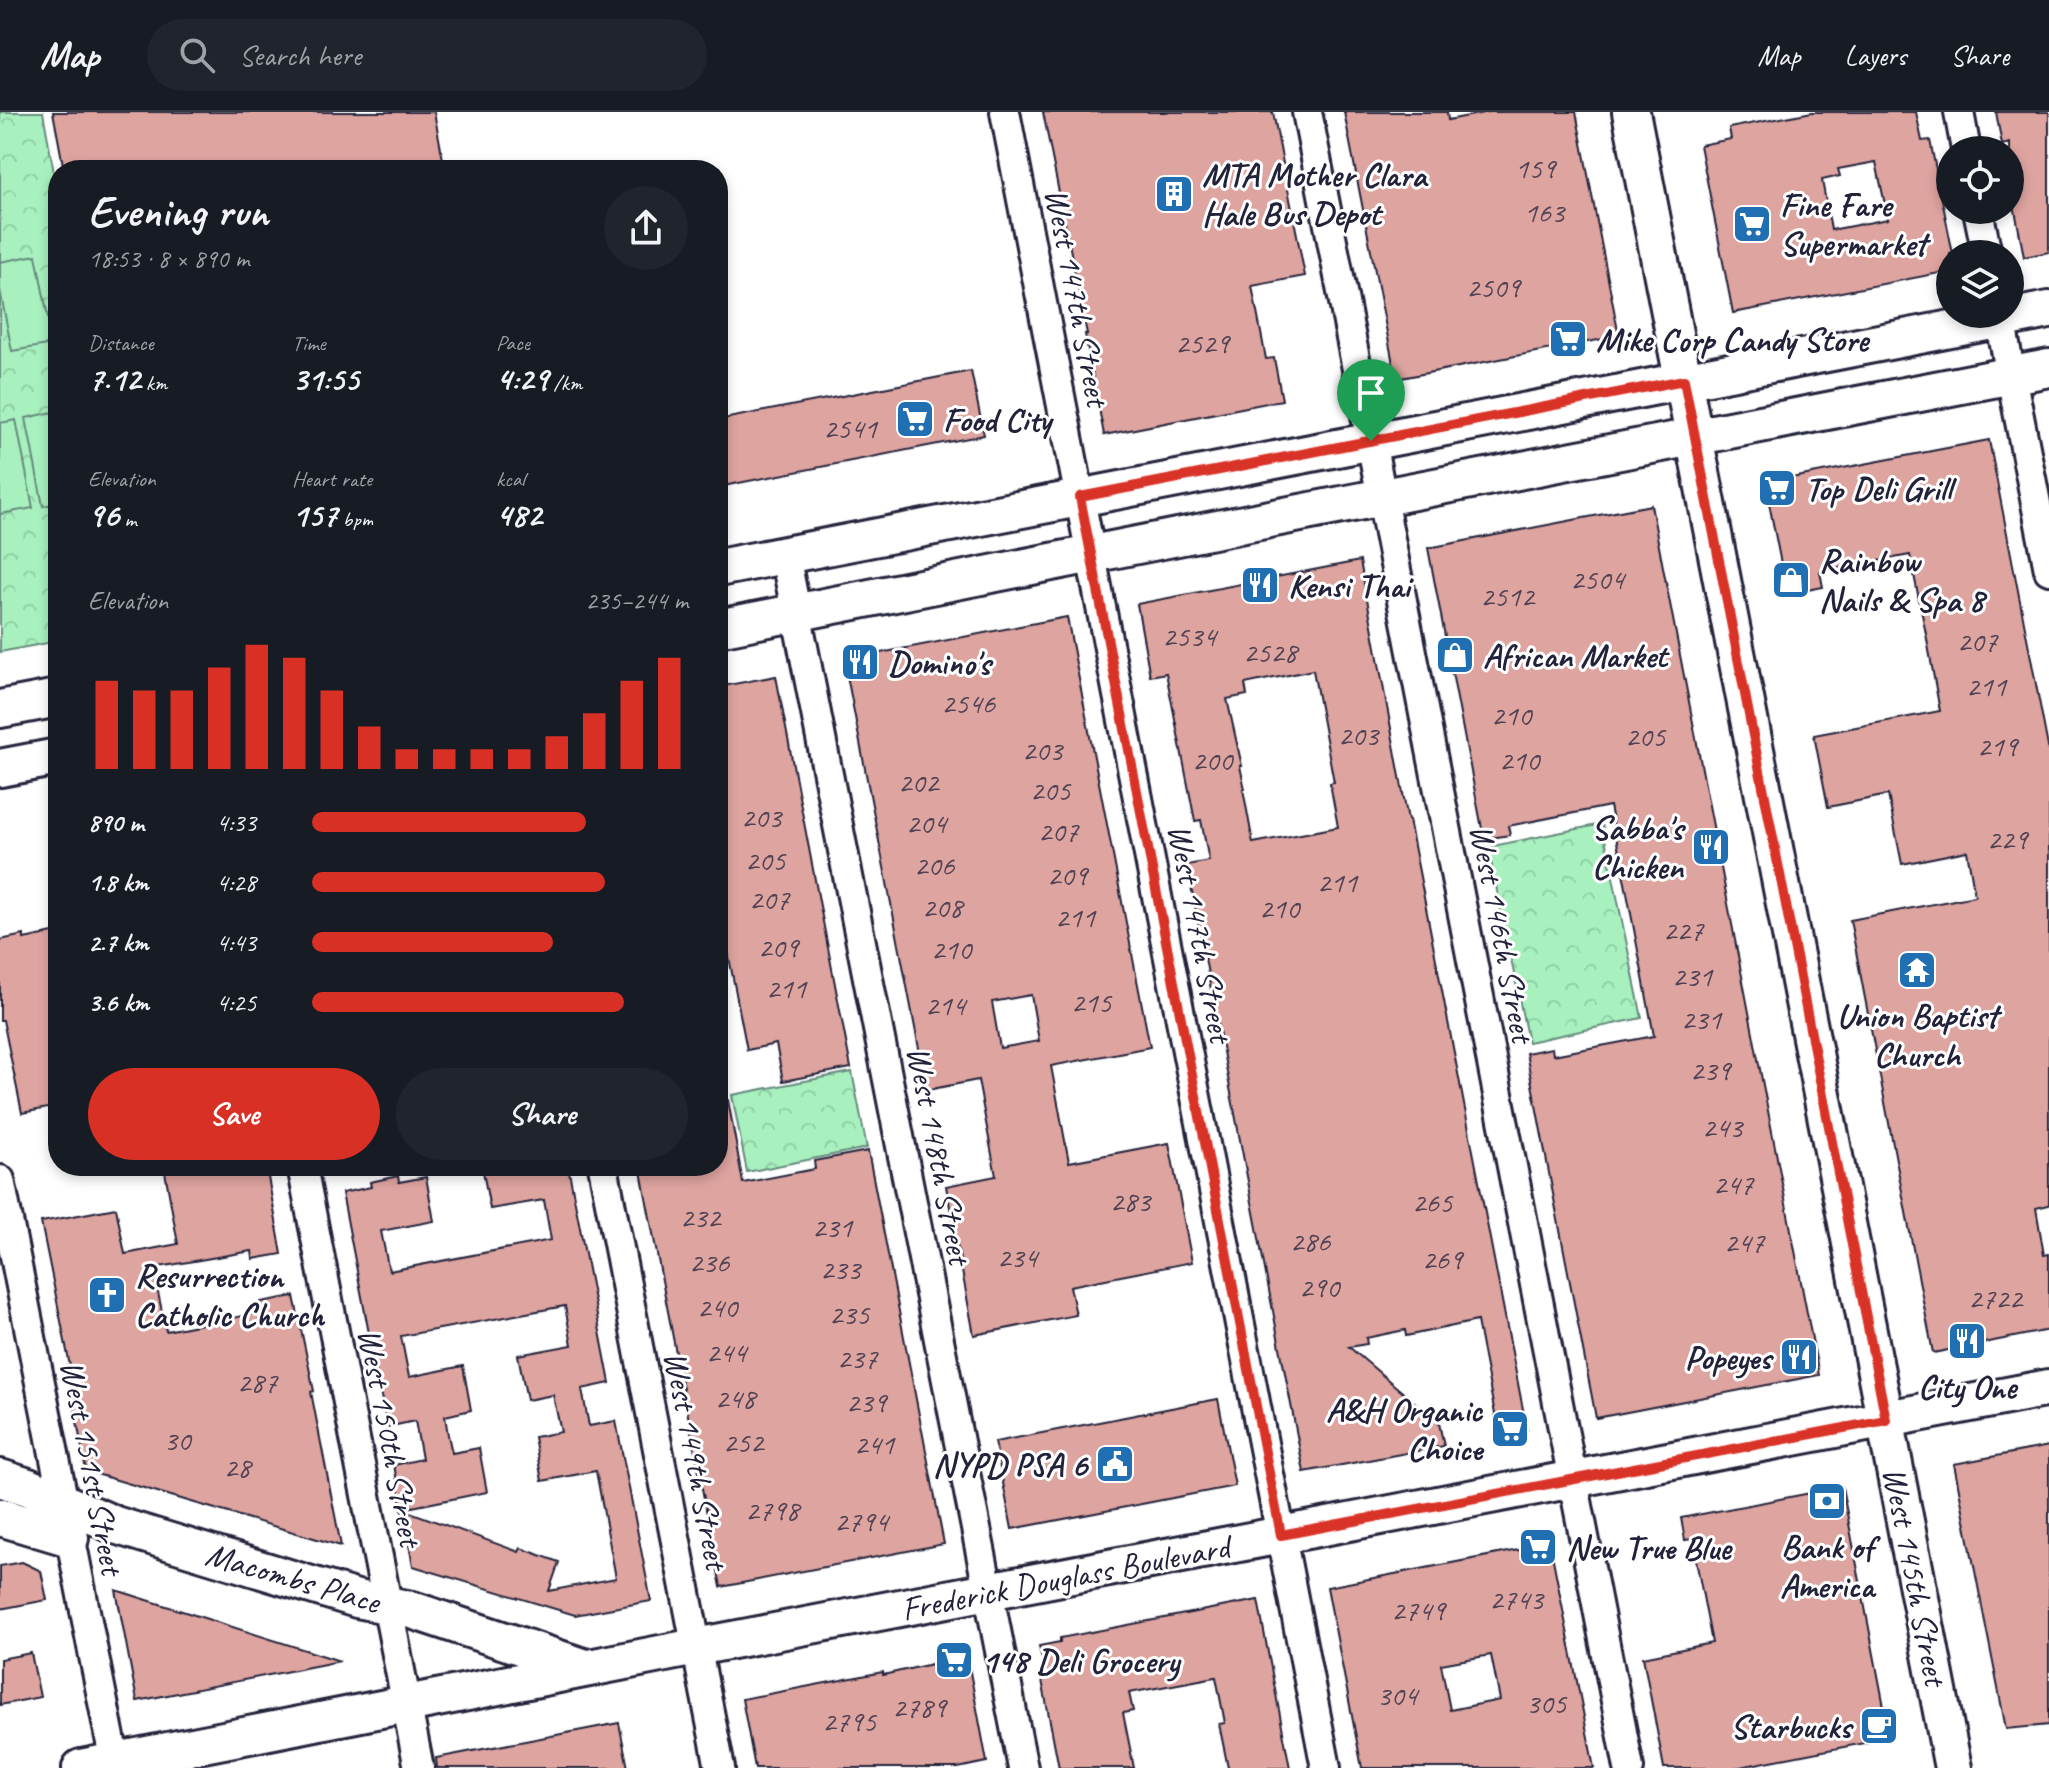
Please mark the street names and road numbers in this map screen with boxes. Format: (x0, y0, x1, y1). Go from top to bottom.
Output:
street label: West 147th Street (1035, 184, 1120, 413)
street label: West 147th Street (1158, 820, 1243, 1049)
street label: West 146th Street (1460, 820, 1545, 1049)
street label: West 148th Street (897, 1042, 982, 1271)
street label: West 150th Street (348, 1324, 433, 1553)
street label: West 149th Street (654, 1347, 739, 1576)
street label: West 151st Street (51, 1356, 135, 1582)
street label: West 145th Street (1873, 1463, 1958, 1692)
street label: Frederick Douglass Boulevard (898, 1524, 1237, 1630)
street label: Macombs Place (201, 1532, 387, 1623)

